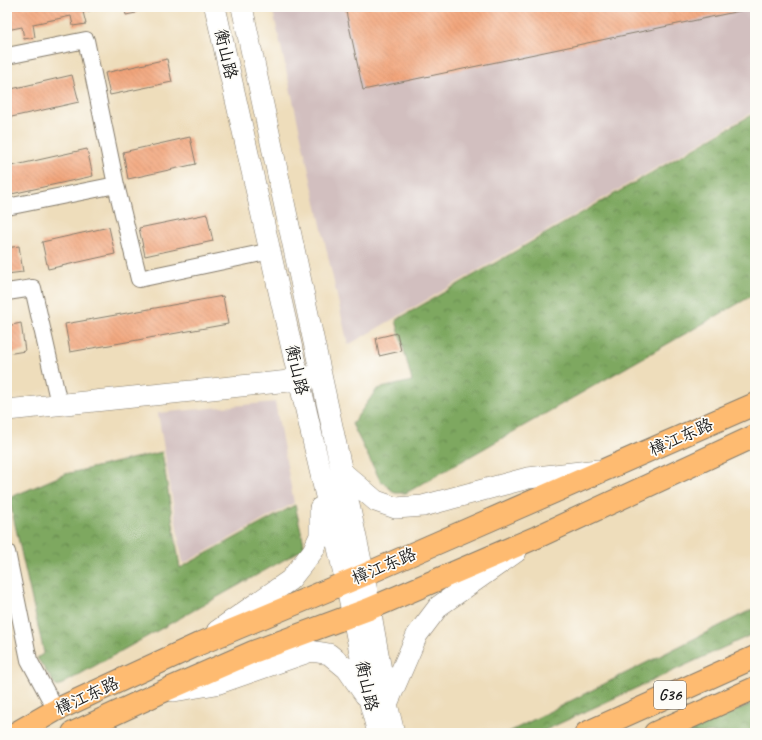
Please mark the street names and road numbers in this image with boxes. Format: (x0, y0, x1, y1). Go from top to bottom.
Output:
street label: 衡山路 (210, 27, 242, 81)
street label: 衡山路 (281, 343, 313, 397)
street label: 樟江东路 (646, 414, 716, 460)
street label: 樟江东路 (349, 543, 419, 589)
street label: 衡山路 (351, 659, 383, 713)
street label: 樟江东路 (52, 672, 122, 720)
road number: G36 (654, 681, 686, 709)

